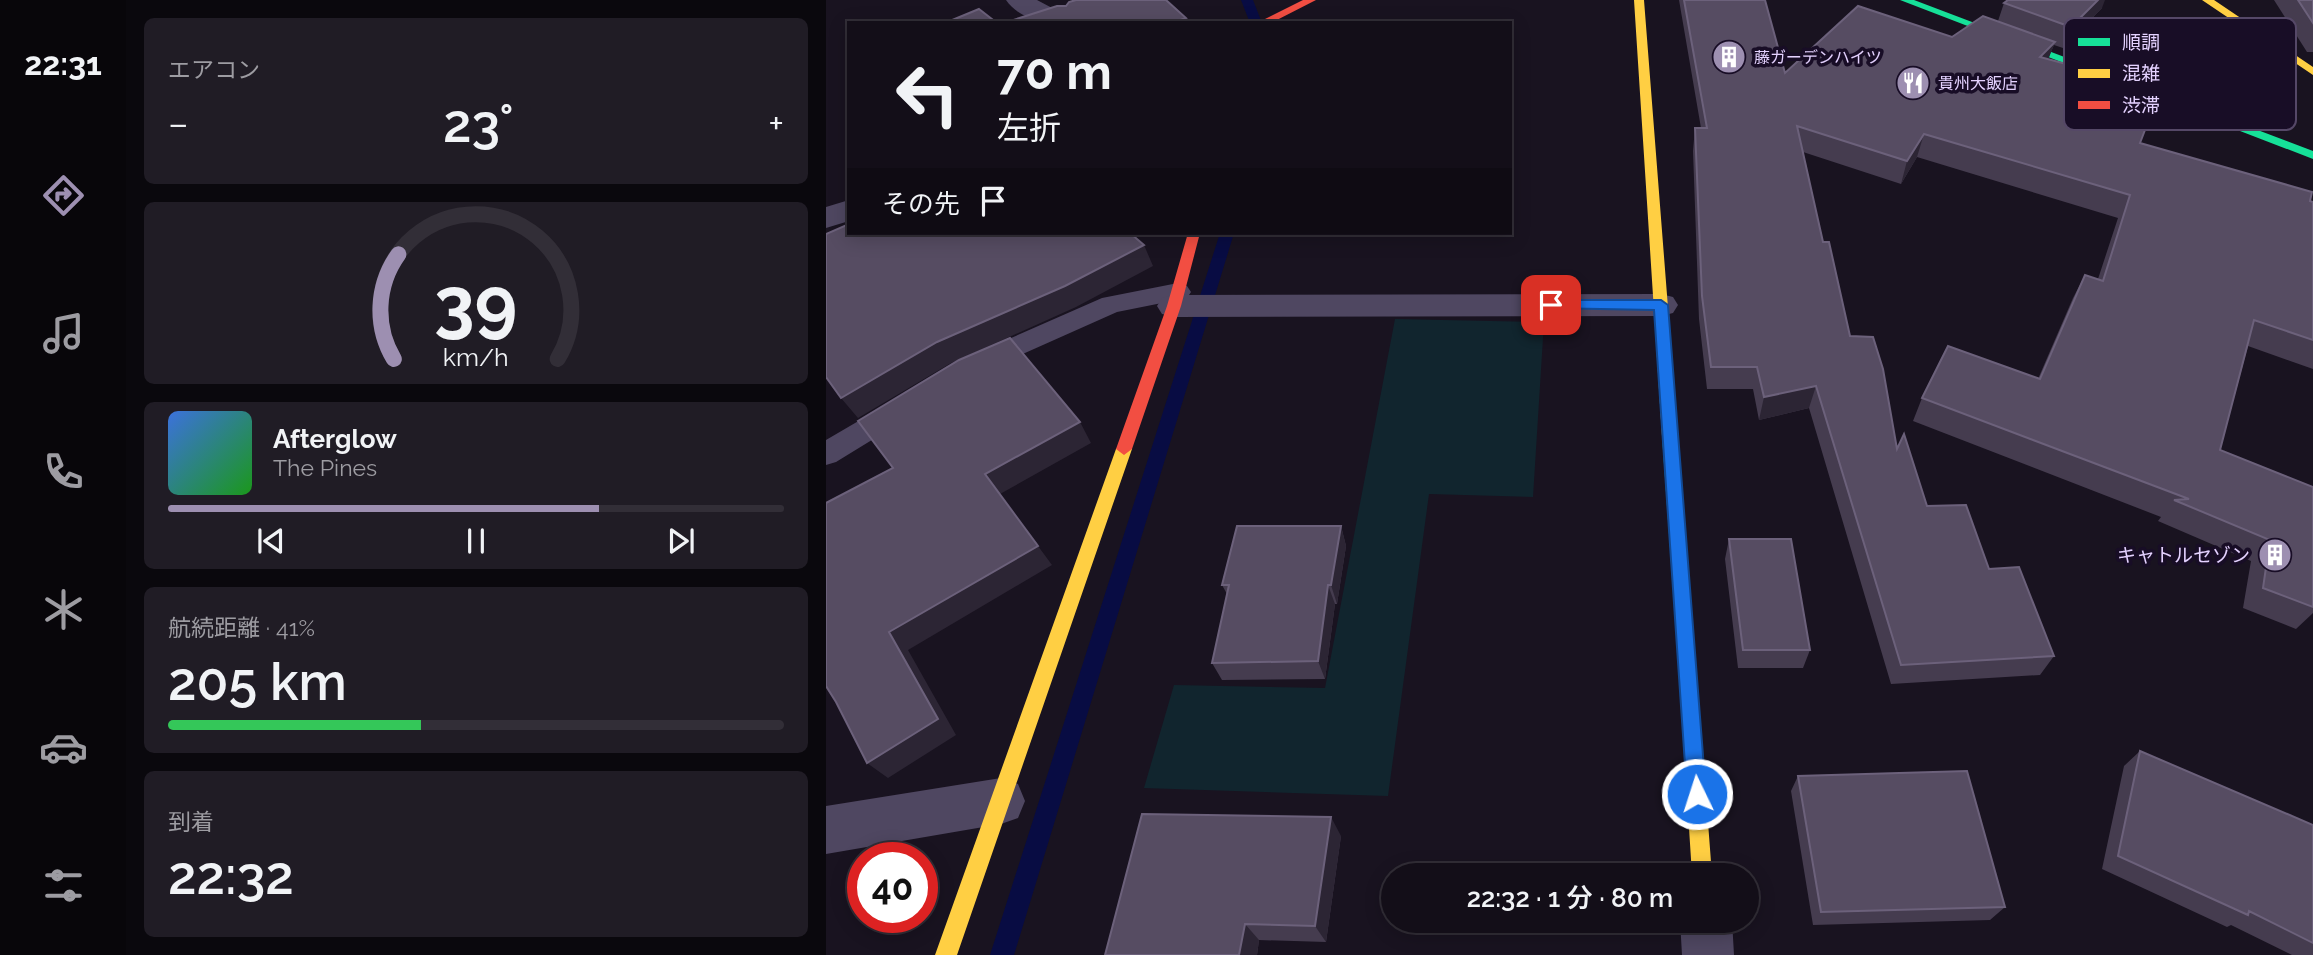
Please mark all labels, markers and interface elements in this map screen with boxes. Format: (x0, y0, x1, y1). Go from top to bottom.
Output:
legend (2064, 18, 2296, 130)
text: 順調 (2122, 31, 2160, 53)
building icon: 藤ガーデンハイツ (1710, 38, 1748, 76)
text: 70 m (997, 43, 1112, 100)
text: 22:31 (24, 45, 102, 82)
place label: 藤ガーデンハイツ (1754, 48, 1882, 67)
icon: left (882, 49, 973, 140)
text: エアコン (168, 56, 260, 83)
text: 混雑 (2122, 62, 2160, 84)
restaurant icon: 貴州大飯店 (1894, 64, 1932, 102)
place label: 貴州大飯店 (1938, 74, 2018, 93)
text: 23° (443, 93, 514, 154)
text: 渋滞 (2122, 94, 2160, 116)
text: − (168, 101, 188, 146)
text: + (768, 101, 784, 146)
text: 左折 (997, 109, 1061, 146)
icon: directions (39, 171, 88, 220)
icon: arrive (974, 182, 1012, 220)
text: その先 (882, 189, 960, 219)
text: 39 (434, 262, 518, 347)
pin (1521, 275, 1581, 335)
icon: arrive (1532, 286, 1570, 324)
icon: music (39, 309, 88, 358)
text: km/h (443, 342, 509, 372)
text: Afterglow (273, 424, 397, 454)
icon: phone (39, 447, 88, 496)
text: The Pines (273, 454, 377, 481)
icon: previous (252, 522, 290, 560)
icon: pause (457, 522, 495, 560)
icon: next (662, 522, 700, 560)
building icon: キャトルセゾン (2256, 536, 2294, 574)
place label: キャトルセゾン (2117, 544, 2250, 566)
icon: climate (39, 585, 88, 634)
text: 航続距離 · 41% (168, 614, 315, 641)
text: 205 km (168, 651, 347, 712)
icon: car (39, 723, 88, 772)
position arrow (1660, 757, 1734, 831)
text: 到着 (168, 808, 214, 835)
speed limit sign: 40 (847, 842, 938, 933)
text: 22:32 (168, 845, 294, 906)
icon: filters (39, 861, 88, 910)
text: 22:32 · 1 分 · 80 m (1467, 883, 1673, 913)

